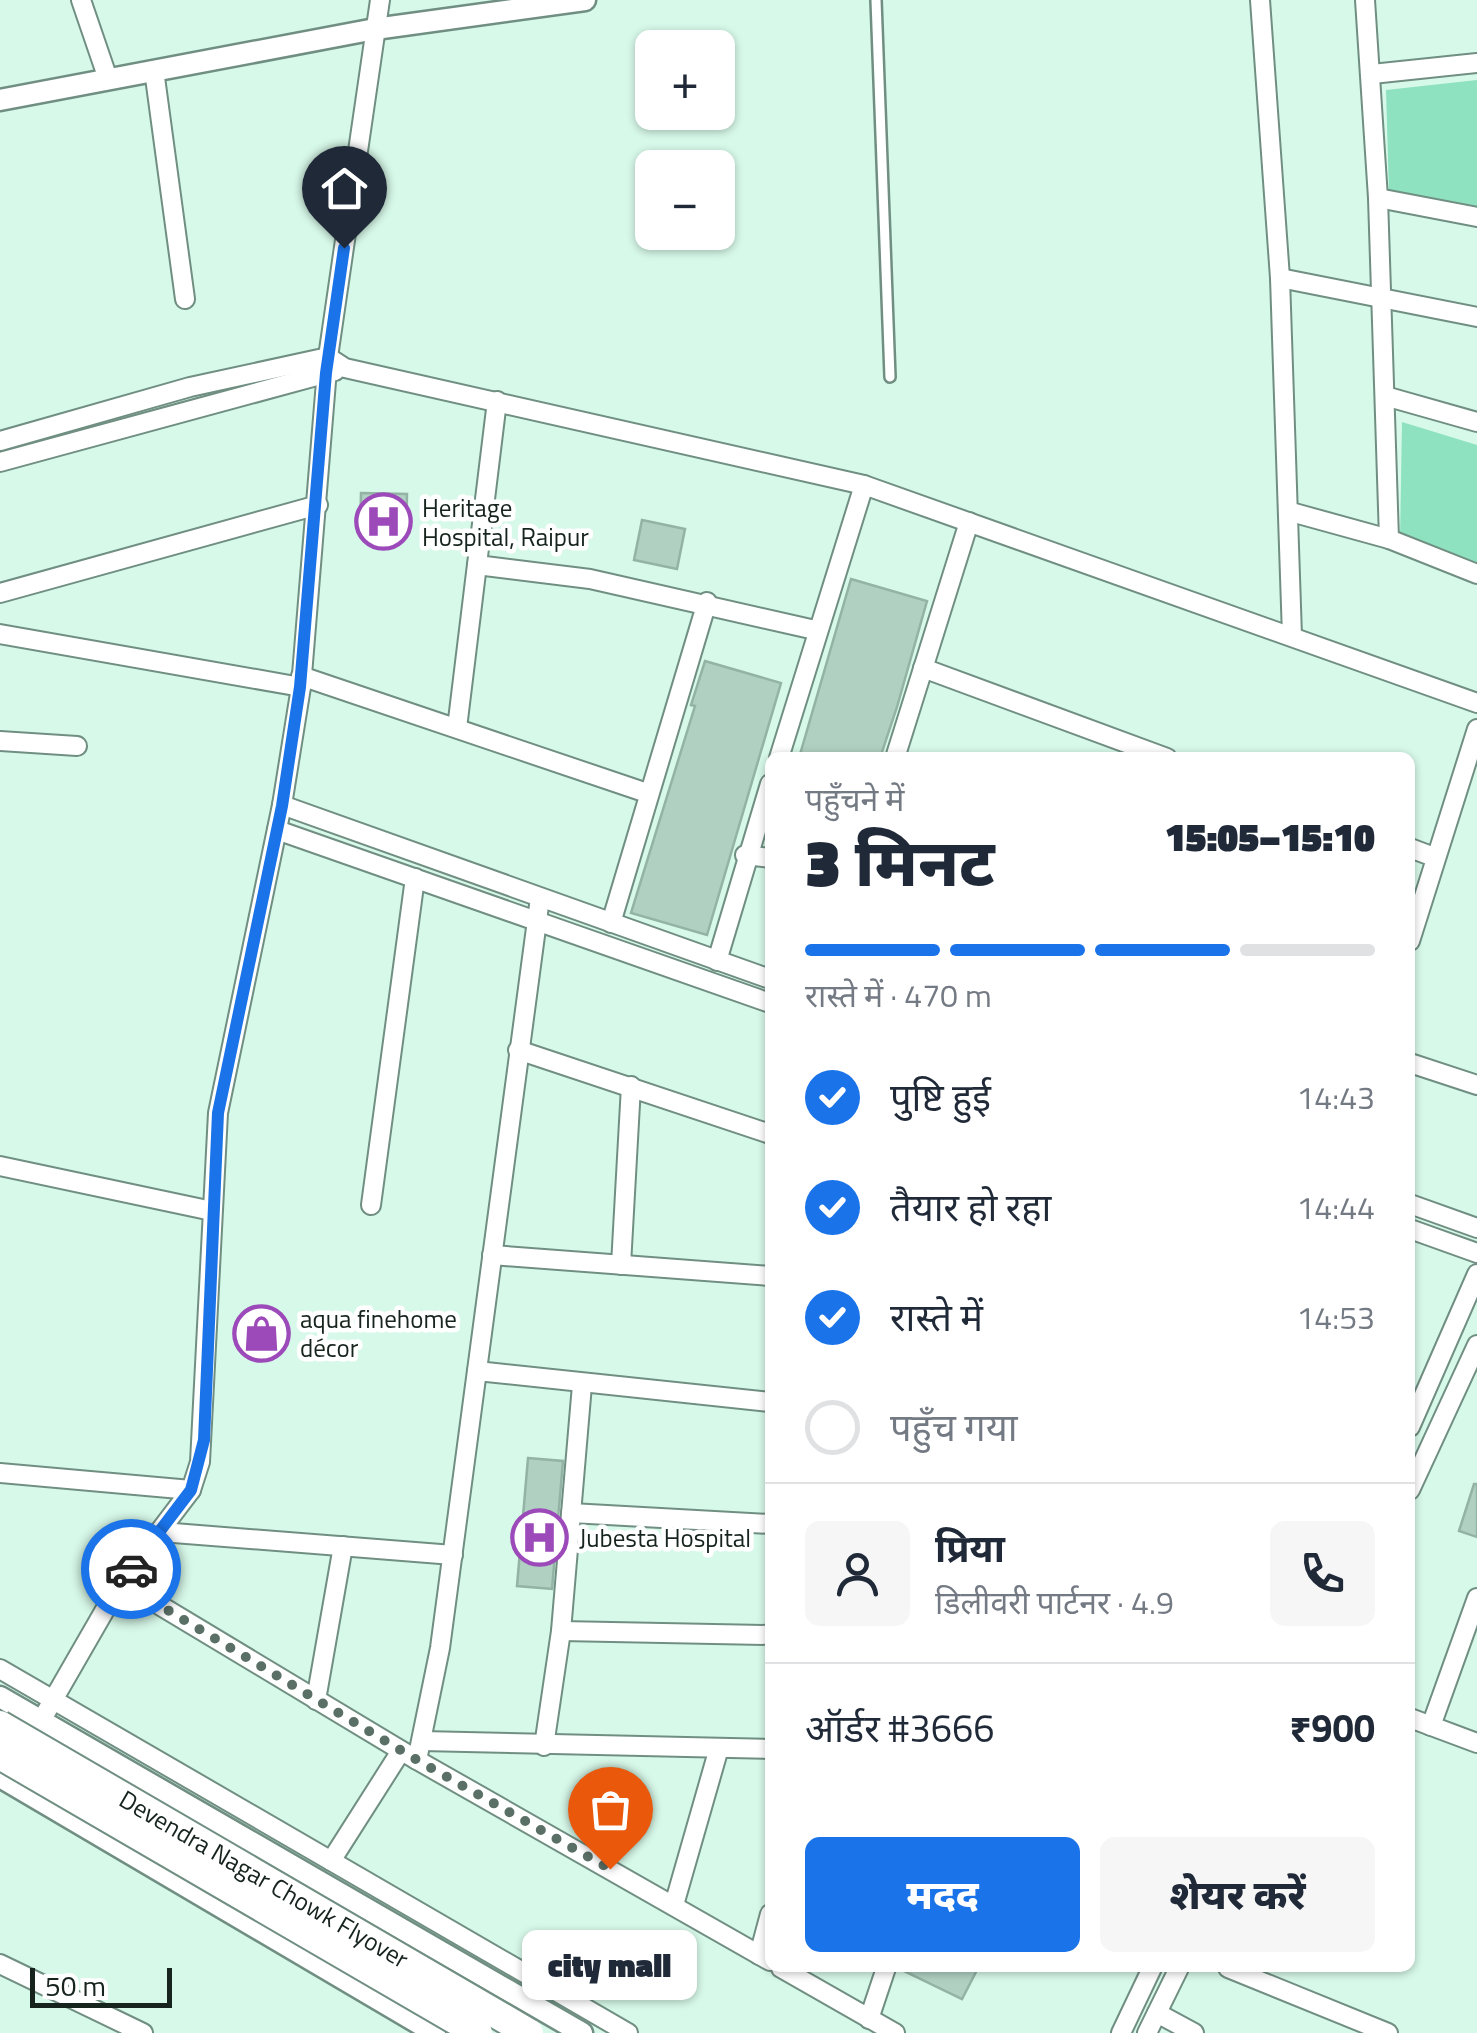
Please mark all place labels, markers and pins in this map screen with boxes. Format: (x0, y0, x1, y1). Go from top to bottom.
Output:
pin (302, 146, 387, 249)
place label: Heritage Hospital, Raipur (422, 489, 589, 556)
hospital icon: Heritage Hospital, Raipur (353, 492, 413, 552)
place label: aqua finehome décor (300, 1300, 457, 1367)
shop icon: aqua finehome décor (231, 1303, 291, 1363)
hospital icon: Jubesta Hospital (510, 1508, 570, 1568)
place label: Jubesta Hospital (579, 1519, 751, 1557)
pin (568, 1767, 653, 1870)
callout: city mall (522, 1929, 698, 1999)

